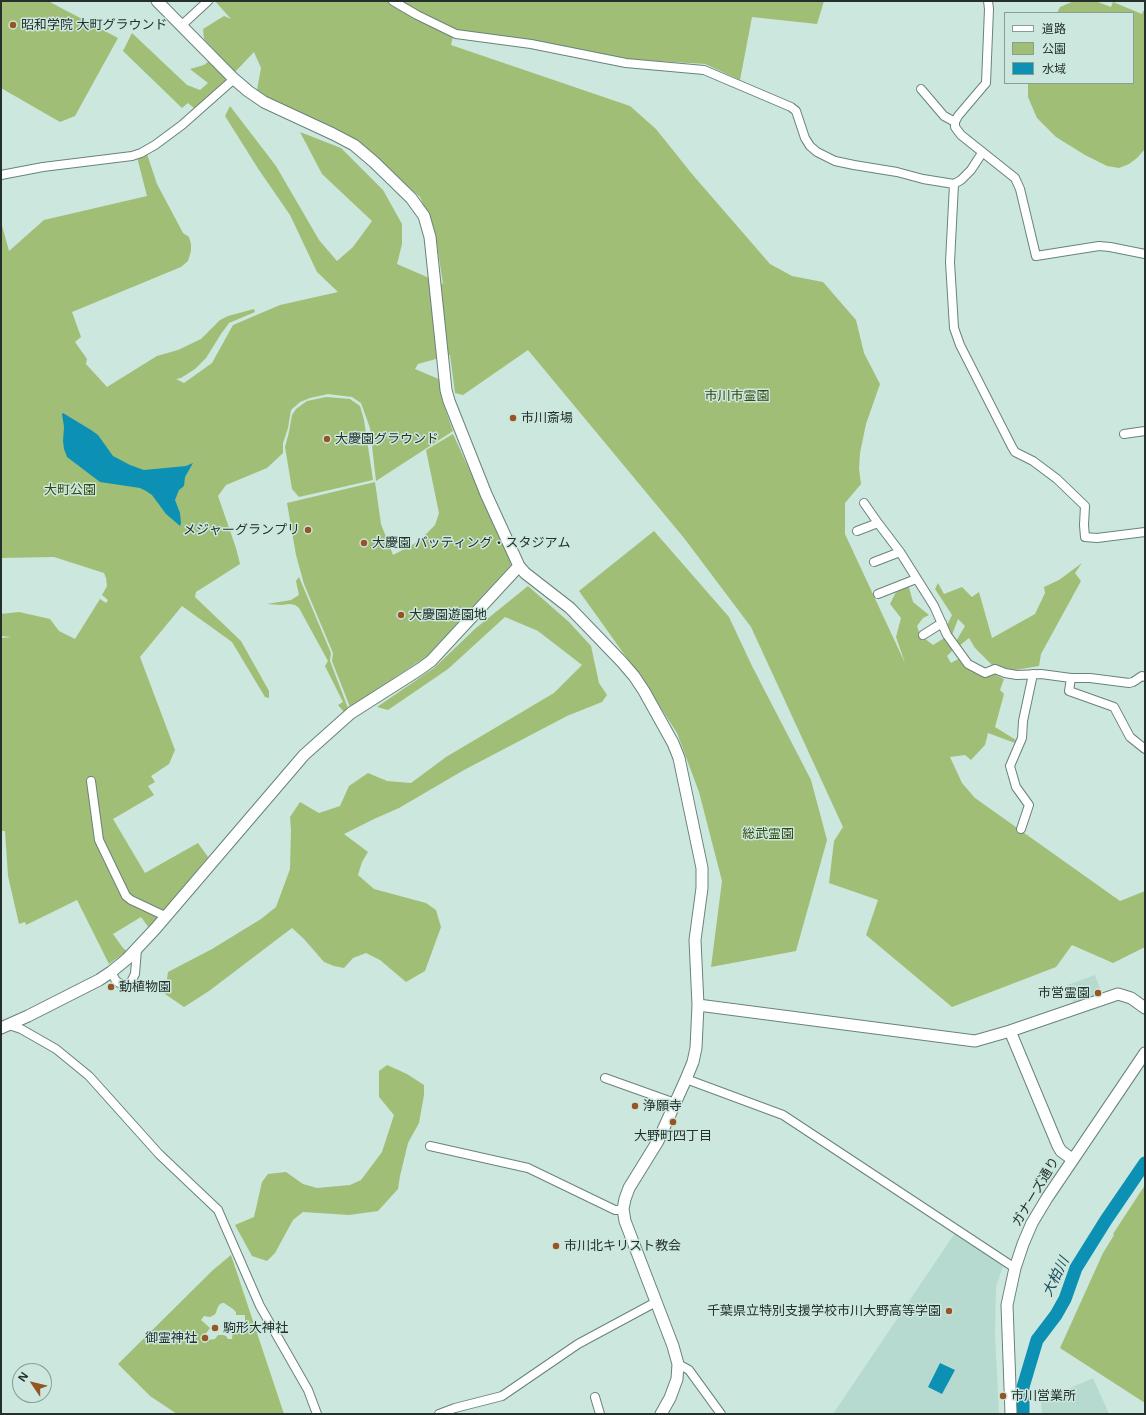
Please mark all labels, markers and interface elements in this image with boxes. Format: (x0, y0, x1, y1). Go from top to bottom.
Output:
legend (1004, 12, 1134, 84)
place label: 昭和学院 大町グラウンド (21, 17, 167, 33)
marker: 昭和学院 大町グラウンド (8, 20, 18, 30)
text: 道路 (1042, 20, 1066, 37)
text: 公園 (1042, 40, 1066, 57)
text: 水域 (1042, 60, 1066, 77)
park label: 市川市霊園 (705, 388, 769, 404)
place label: 市川斎場 (521, 410, 573, 426)
marker: 市川斎場 (508, 413, 518, 423)
place label: 大慶園グラウンド (335, 431, 439, 447)
marker: 大慶園グラウンド (322, 434, 332, 444)
park label: 大町公園 (44, 482, 96, 498)
place label: メジャーグランプリ (183, 522, 300, 538)
marker: メジャーグランプリ (303, 525, 313, 535)
place label: 大慶園 バッティング・スタジアム (372, 535, 570, 551)
marker: 大慶園 バッティング・スタジアム (359, 538, 369, 548)
place label: 大慶園遊園地 (409, 607, 487, 623)
marker: 大慶園遊園地 (396, 610, 406, 620)
park label: 総武霊園 (742, 826, 794, 842)
place label: 動植物園 (119, 979, 171, 995)
marker: 動植物園 (106, 982, 116, 992)
place label: 市営霊園 (1038, 985, 1090, 1001)
marker: 市営霊園 (1093, 988, 1103, 998)
place label: 浄願寺 (643, 1098, 682, 1114)
marker: 浄願寺 (630, 1101, 640, 1111)
marker: 大野町四丁目 (668, 1117, 678, 1127)
place label: 大野町四丁目 (634, 1128, 712, 1144)
street label: ガナーズ通り (1009, 1155, 1063, 1229)
place label: 市川北キリスト教会 (564, 1238, 681, 1254)
marker: 市川北キリスト教会 (551, 1241, 561, 1251)
water label: 大柏川 (1039, 1254, 1073, 1300)
place label: 千葉県立特別支援学校市川大野高等学園 (707, 1303, 941, 1319)
marker: 千葉県立特別支援学校市川大野高等学園 (944, 1306, 954, 1316)
place label: 駒形大神社 (223, 1320, 288, 1336)
marker: 駒形大神社 (210, 1323, 220, 1333)
place label: 御霊神社 (145, 1330, 197, 1346)
marker: 御霊神社 (200, 1333, 210, 1343)
north arrow (12, 1363, 52, 1403)
text: N (14, 1368, 31, 1384)
place label: 市川営業所 (1011, 1388, 1076, 1404)
marker: 市川営業所 (998, 1391, 1008, 1401)

